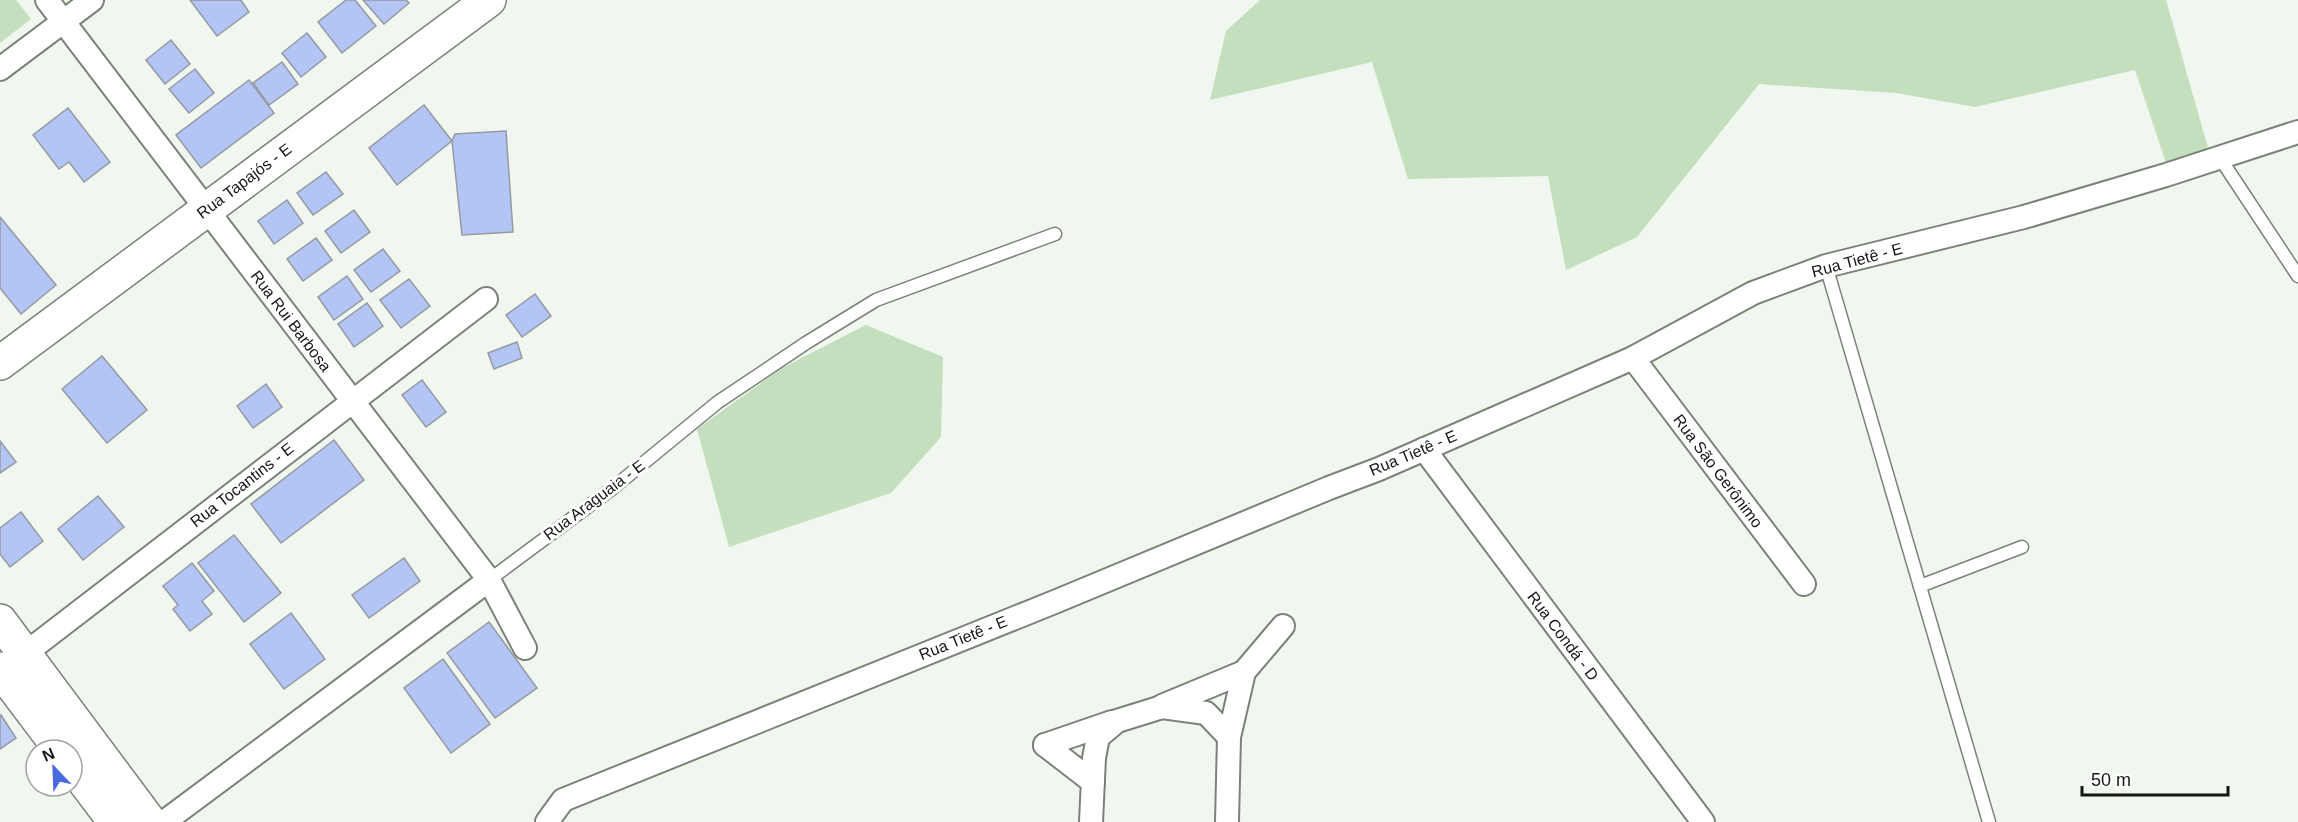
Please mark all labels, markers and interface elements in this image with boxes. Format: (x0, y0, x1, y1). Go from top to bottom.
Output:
street label: Rua Tapajós - E (194, 140, 294, 222)
street label: Rua Tietê - E (1810, 240, 1904, 280)
street label: Rua Rui Barbosa (248, 267, 335, 375)
street label: Rua São Gerônimo (1670, 411, 1766, 531)
street label: Rua Tietê - E (1367, 427, 1459, 479)
street label: Rua Tocantins - E (187, 440, 297, 530)
street label: Rua Araguaia - E (540, 457, 648, 543)
street label: Rua Condá - D (1524, 588, 1602, 684)
street label: Rua Tietê - E (917, 613, 1009, 663)
north arrow (24, 738, 84, 798)
text: N (40, 745, 57, 765)
scale bar (2082, 759, 2228, 797)
text: 50 m (2091, 770, 2131, 790)

